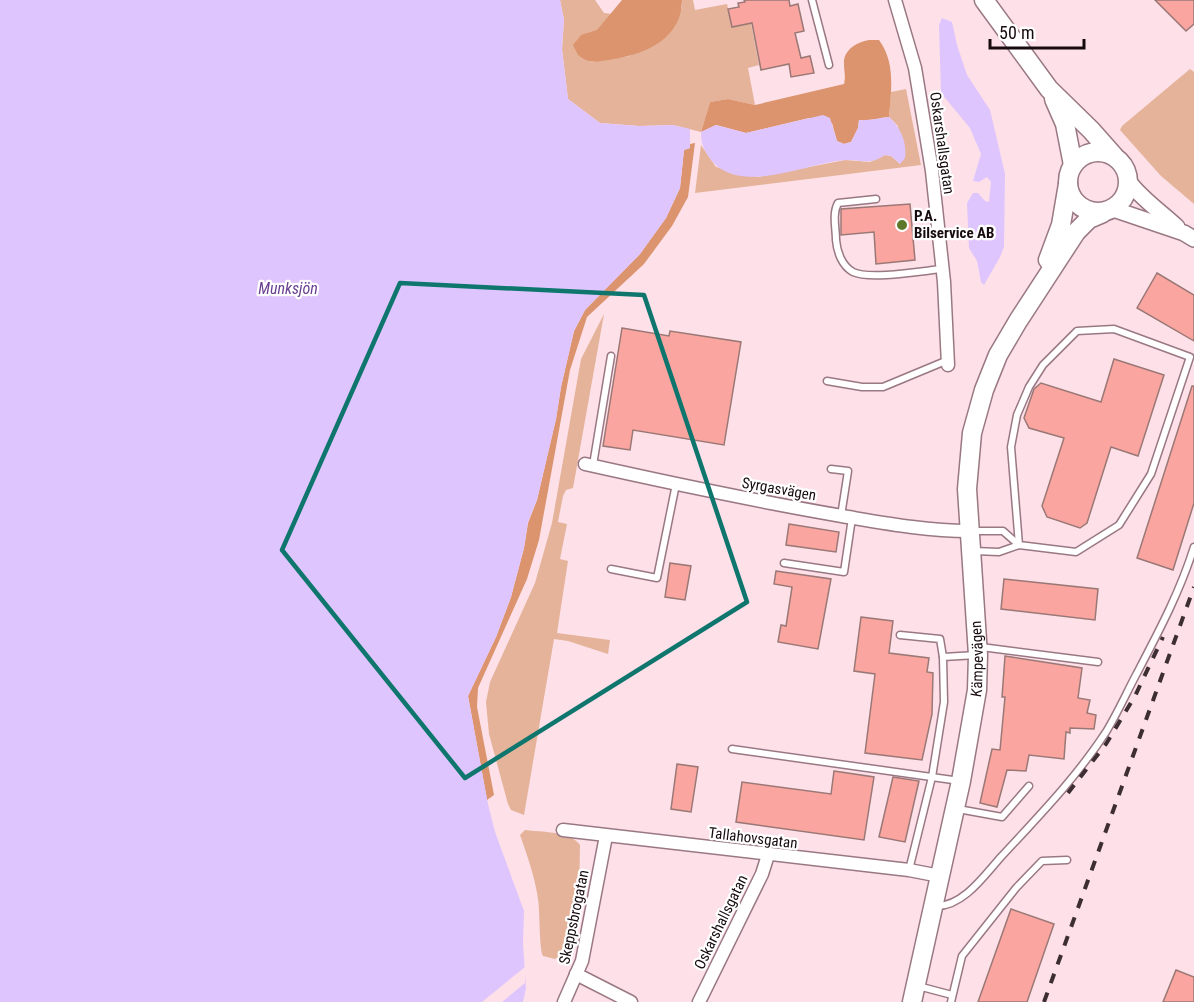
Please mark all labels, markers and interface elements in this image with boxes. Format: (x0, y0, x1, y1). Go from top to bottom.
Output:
scale bar (990, 12, 1084, 50)
text: 50 m (999, 22, 1034, 43)
street label: Oskarshallsgatan (926, 91, 958, 195)
place label: P.A. Bilservice AB (914, 207, 994, 242)
marker: P.A. Bilservice AB (895, 218, 909, 232)
water label: Munksjön (258, 279, 318, 298)
street label: Syrgasvägen (740, 474, 818, 504)
street label: Kämpevägen (967, 620, 987, 698)
street label: Tallahovsgatan (707, 824, 799, 852)
street label: Skeppsbrogatan (555, 868, 593, 966)
street label: Oskarshallsgatan (690, 872, 752, 972)

